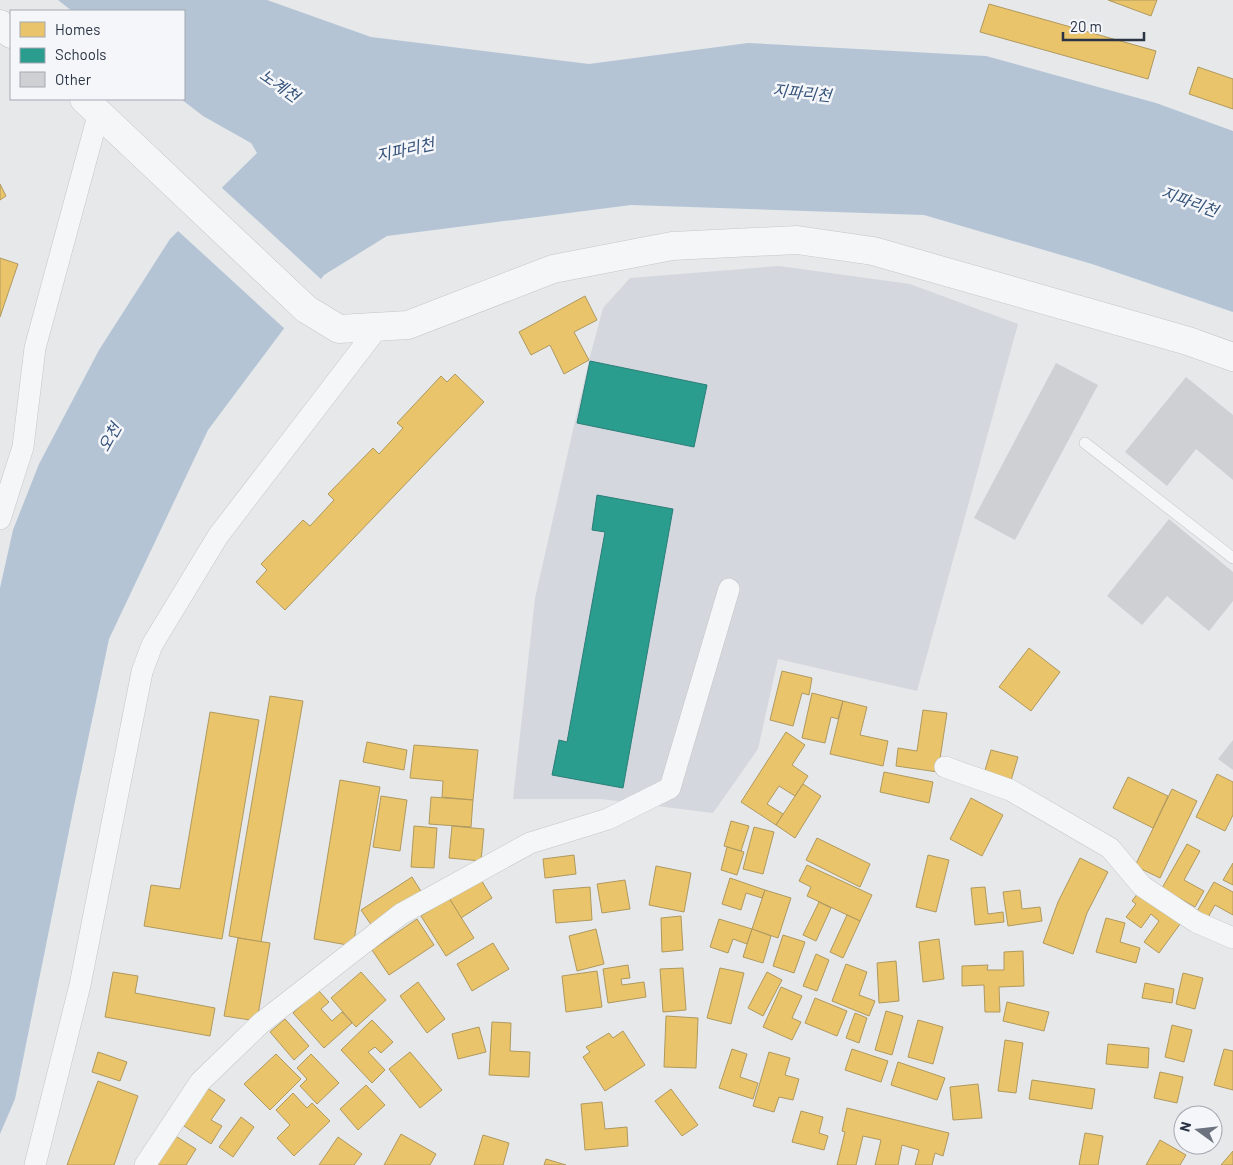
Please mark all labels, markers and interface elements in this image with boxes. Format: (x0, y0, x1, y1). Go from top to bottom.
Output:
legend (10, 10, 185, 100)
scale bar (1063, 10, 1144, 42)
text: 20 m (1070, 17, 1102, 35)
text: Homes (55, 20, 100, 38)
text: Schools (55, 45, 107, 63)
water label: 노계천 (256, 65, 305, 107)
text: Other (55, 70, 92, 88)
water label: 지파리천 (772, 79, 835, 105)
water label: 지파리천 (374, 133, 438, 164)
water label: 지파리천 (1159, 182, 1223, 221)
water label: 오천 (94, 418, 126, 454)
north arrow (1173, 1105, 1223, 1155)
text: N (1176, 1120, 1194, 1133)

